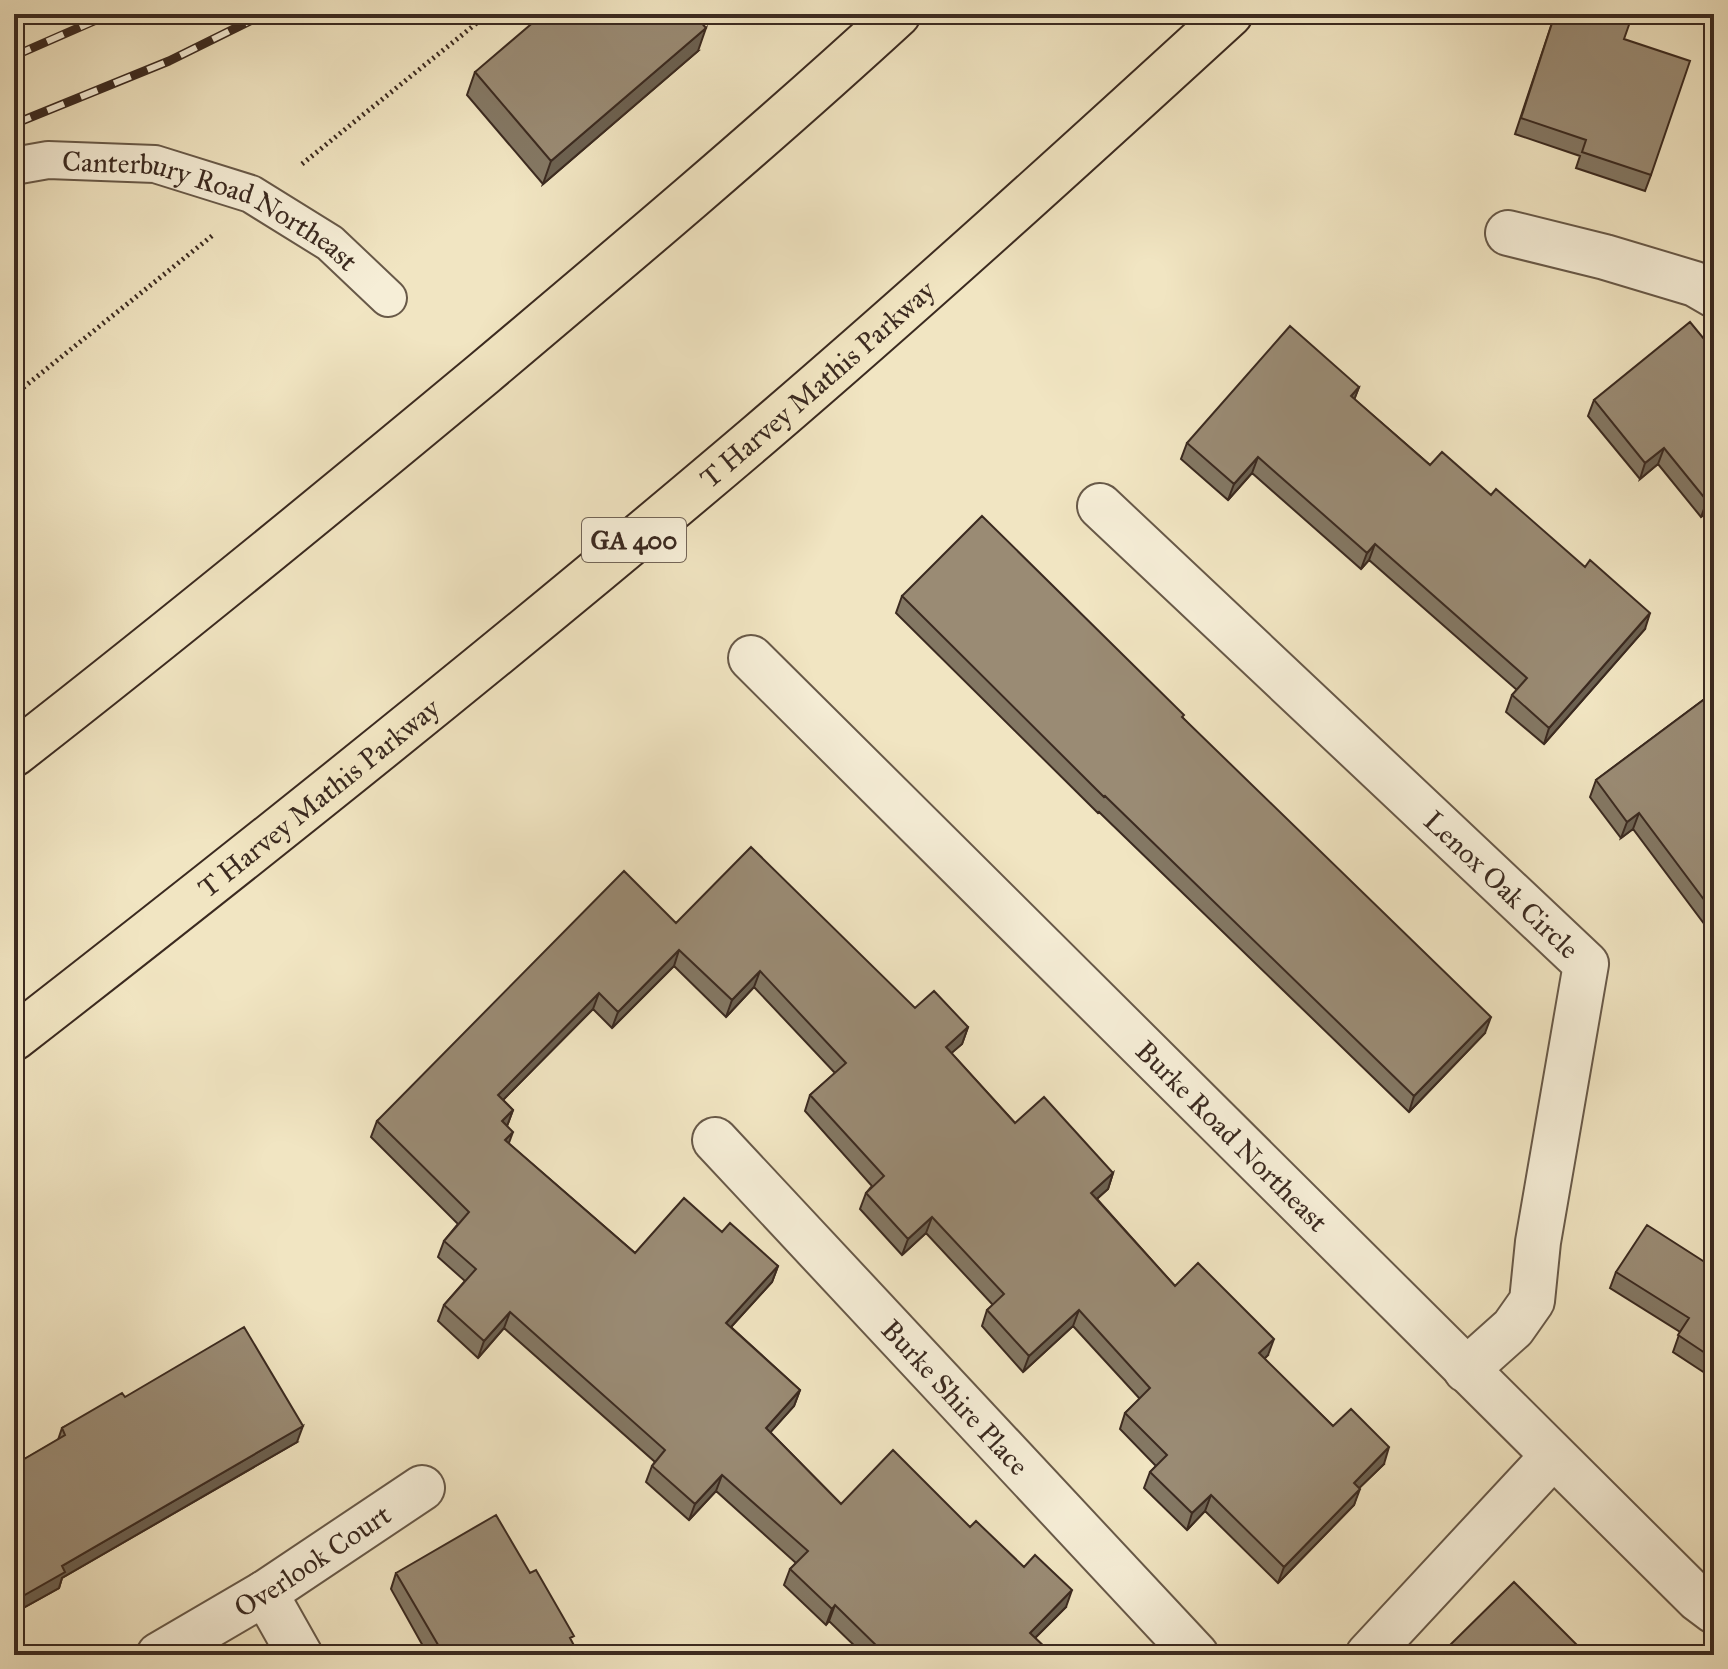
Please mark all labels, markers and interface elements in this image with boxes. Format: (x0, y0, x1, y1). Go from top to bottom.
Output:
street label: Canterbury Road Northeast (61, 143, 366, 278)
street label: T Harvey Mathis Parkway (693, 272, 942, 495)
road number: GA 400 (582, 518, 686, 562)
street label: T Harvey Mathis Parkway (191, 690, 447, 905)
street label: Lenox Oak Circle (1417, 803, 1587, 966)
street label: Burke Road Northeast (1128, 1033, 1335, 1239)
street label: Burke Shire Place (874, 1312, 1036, 1482)
street label: Overlook Court (228, 1497, 397, 1625)

